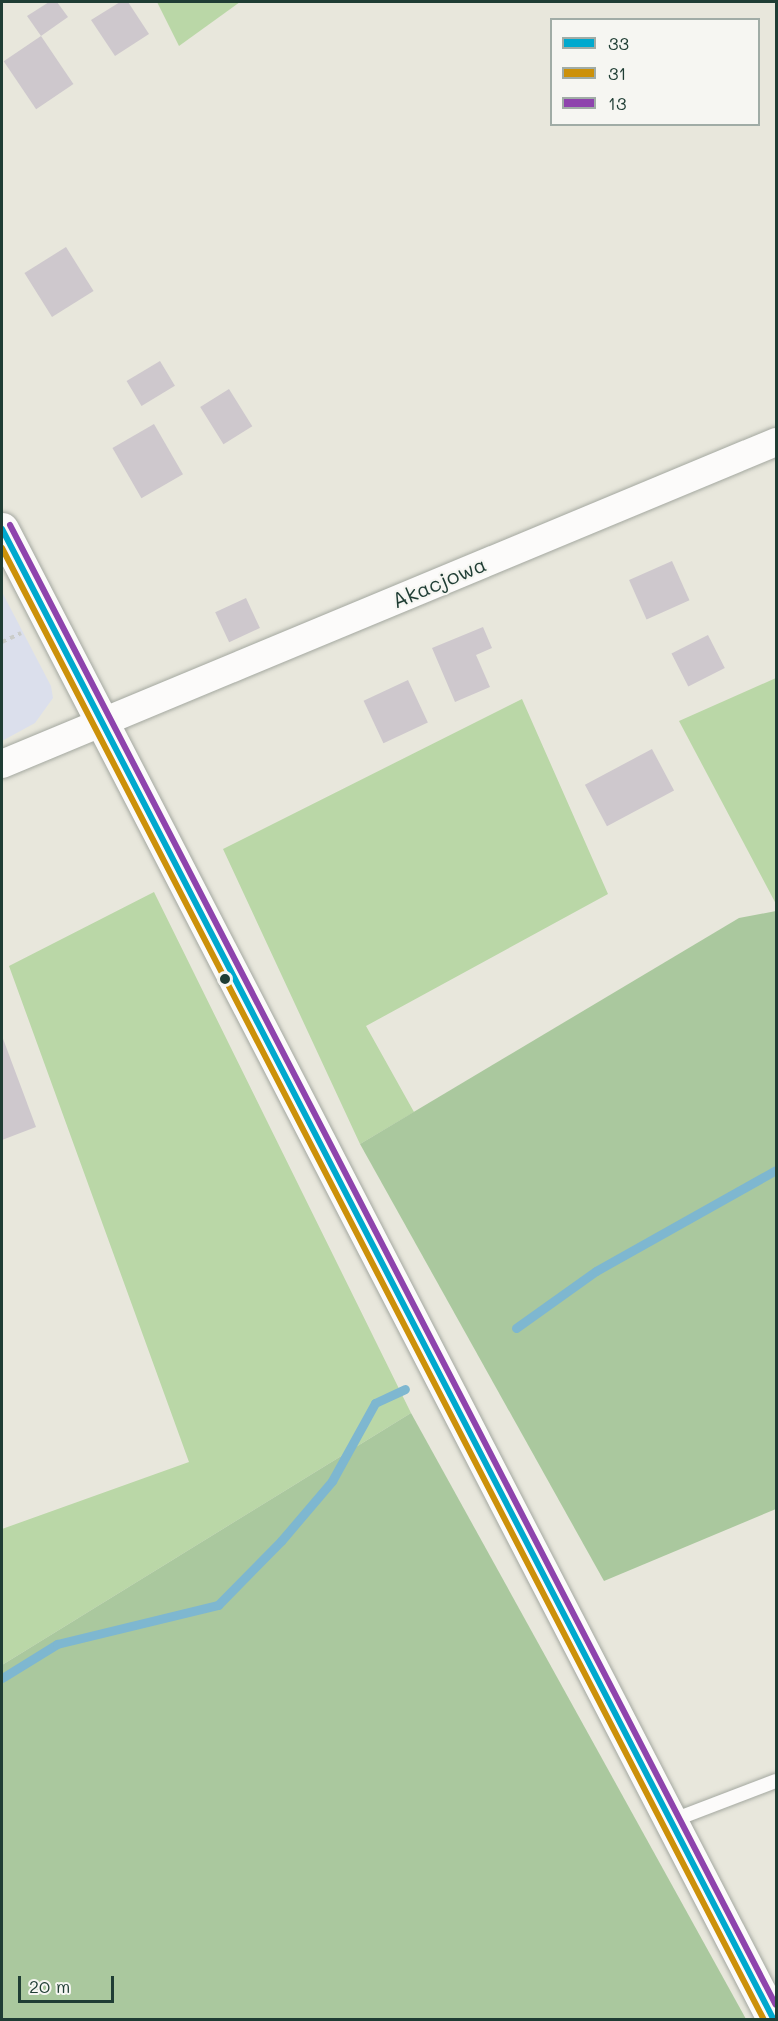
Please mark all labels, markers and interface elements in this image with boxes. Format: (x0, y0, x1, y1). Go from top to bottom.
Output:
legend (550, 18, 760, 126)
text: 33 (608, 31, 629, 55)
text: 31 (608, 61, 627, 85)
text: 13 (608, 91, 627, 115)
street label: Akacjowa (388, 551, 490, 613)
unlabelled marker (219, 973, 231, 985)
scale bar (21, 1964, 117, 2002)
text: 20 m (29, 1974, 70, 1998)

